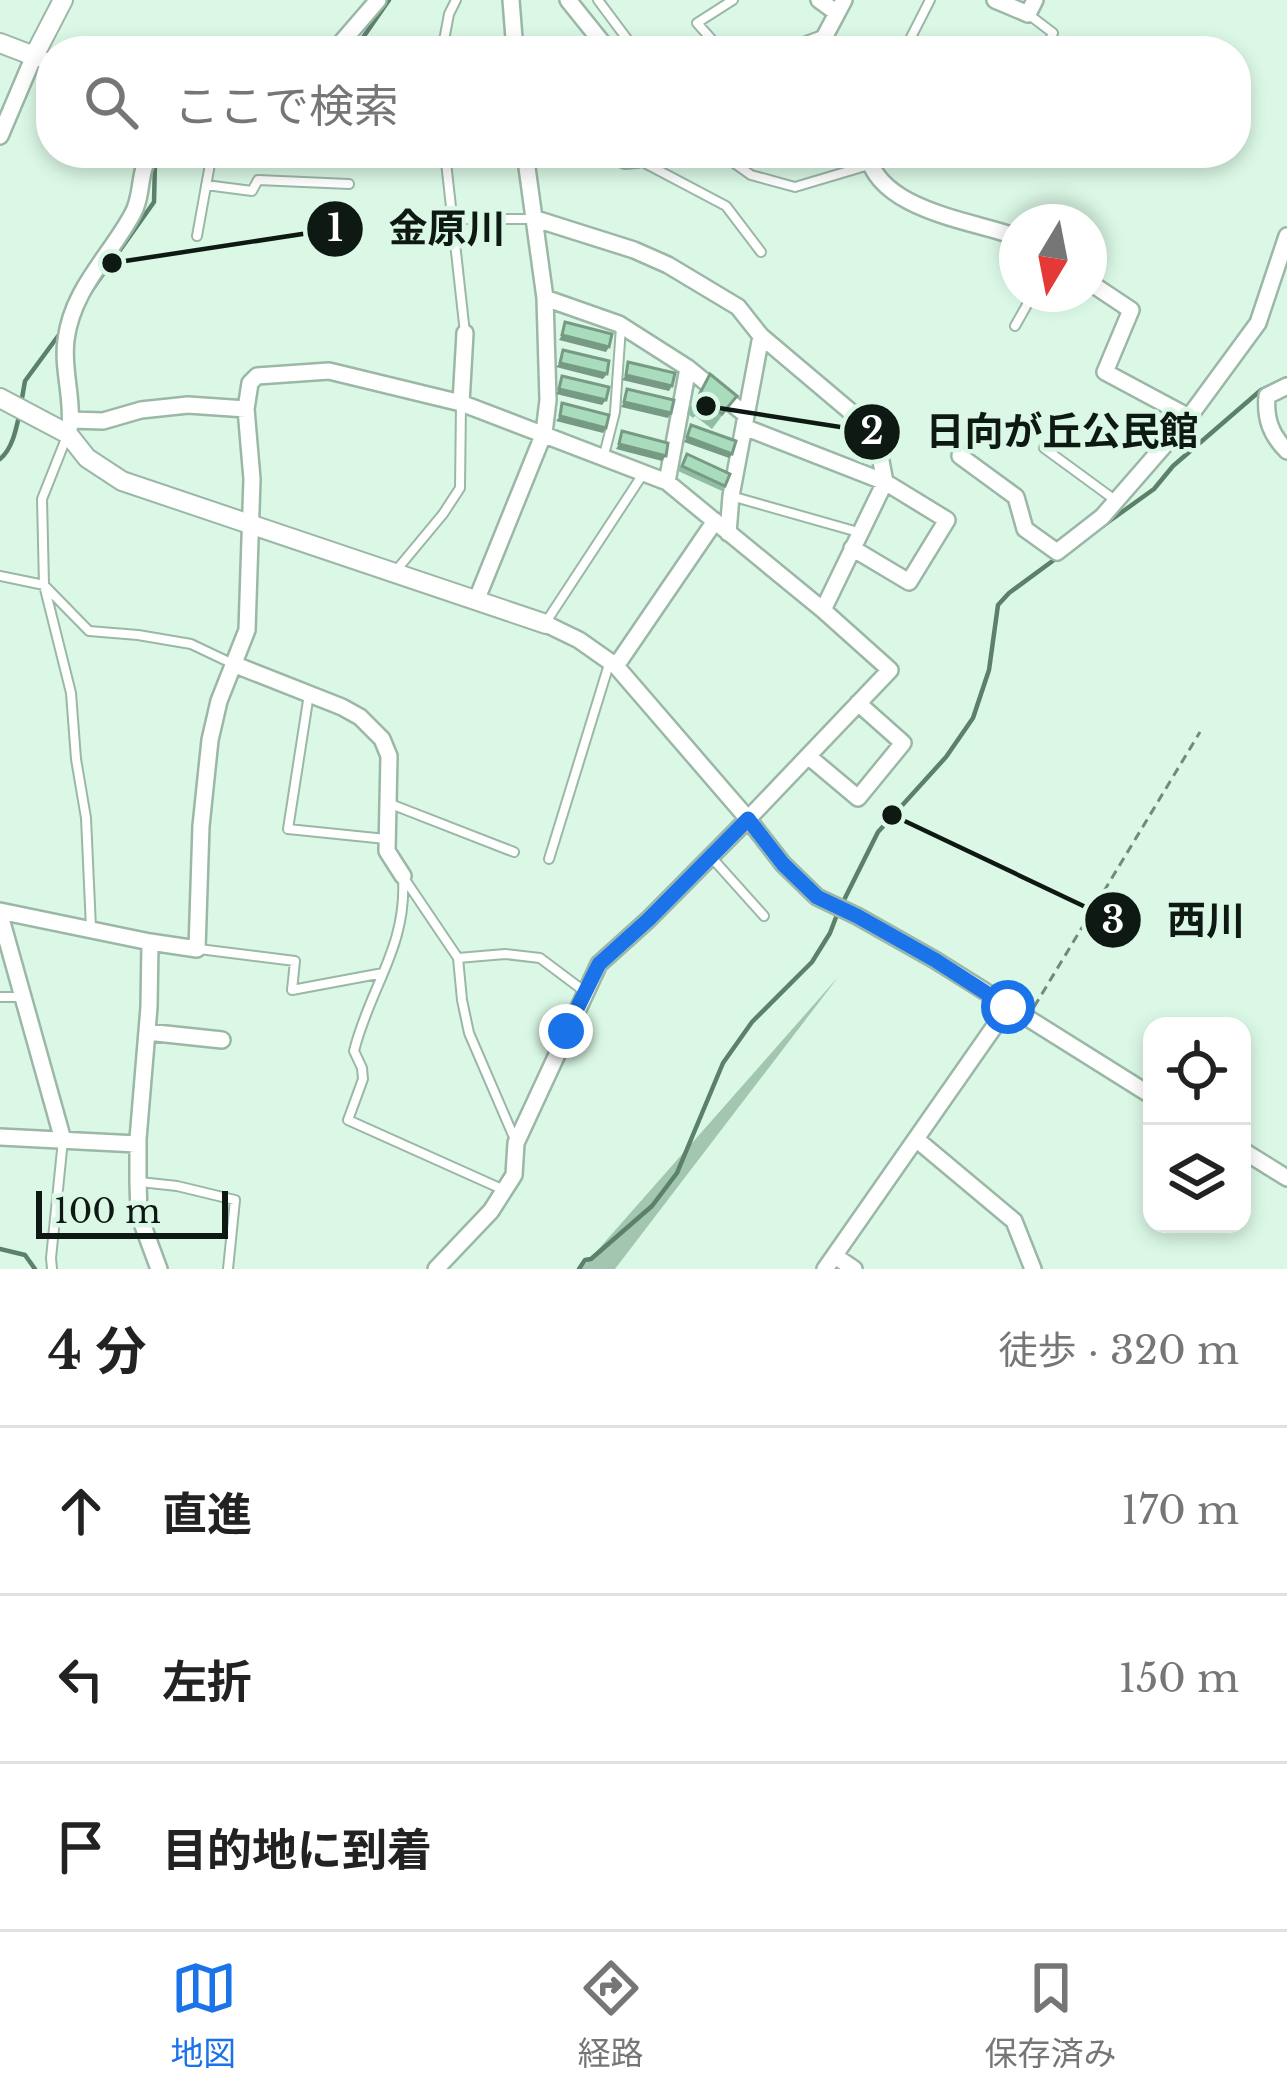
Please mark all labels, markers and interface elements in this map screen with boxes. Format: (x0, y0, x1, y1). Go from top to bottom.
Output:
search box (36, 36, 1251, 168)
icon: search (78, 69, 144, 135)
text: ここで検索 (174, 78, 399, 134)
callout: 金原川 (305, 191, 530, 266)
text: 金原川 (388, 204, 506, 253)
north arrow (999, 204, 1107, 312)
text: 1 (327, 206, 343, 251)
callout: 日向が丘公民館 (842, 394, 1223, 469)
text: 日向が丘公民館 (925, 407, 1199, 456)
text: 2 (860, 409, 884, 454)
callout: 西川 (1083, 883, 1269, 958)
text: 西川 (1167, 896, 1245, 945)
text: 3 (1102, 898, 1124, 943)
route start (981, 980, 1035, 1034)
route end (539, 1004, 593, 1058)
map controls (1143, 1017, 1251, 1233)
button: locate (1143, 1017, 1251, 1125)
button: layers (1143, 1125, 1251, 1233)
scale bar (36, 1185, 228, 1238)
text: 100 m (54, 1191, 161, 1232)
text: 4 分 (48, 1320, 146, 1383)
text: 徒歩 · 320 m (999, 1326, 1239, 1375)
icon: ahead (48, 1478, 114, 1544)
text: 直進 (162, 1486, 252, 1542)
text: 170 m (1121, 1486, 1239, 1535)
icon: left (48, 1646, 114, 1712)
text: 左折 (162, 1654, 252, 1710)
text: 150 m (1119, 1654, 1239, 1703)
icon: arrive (48, 1814, 114, 1880)
text: 目的地に到着 (162, 1822, 432, 1878)
tab: 地図 (171, 1955, 237, 2075)
tab: 経路 (578, 1955, 644, 2075)
tab: 保存済み (985, 1955, 1117, 2075)

